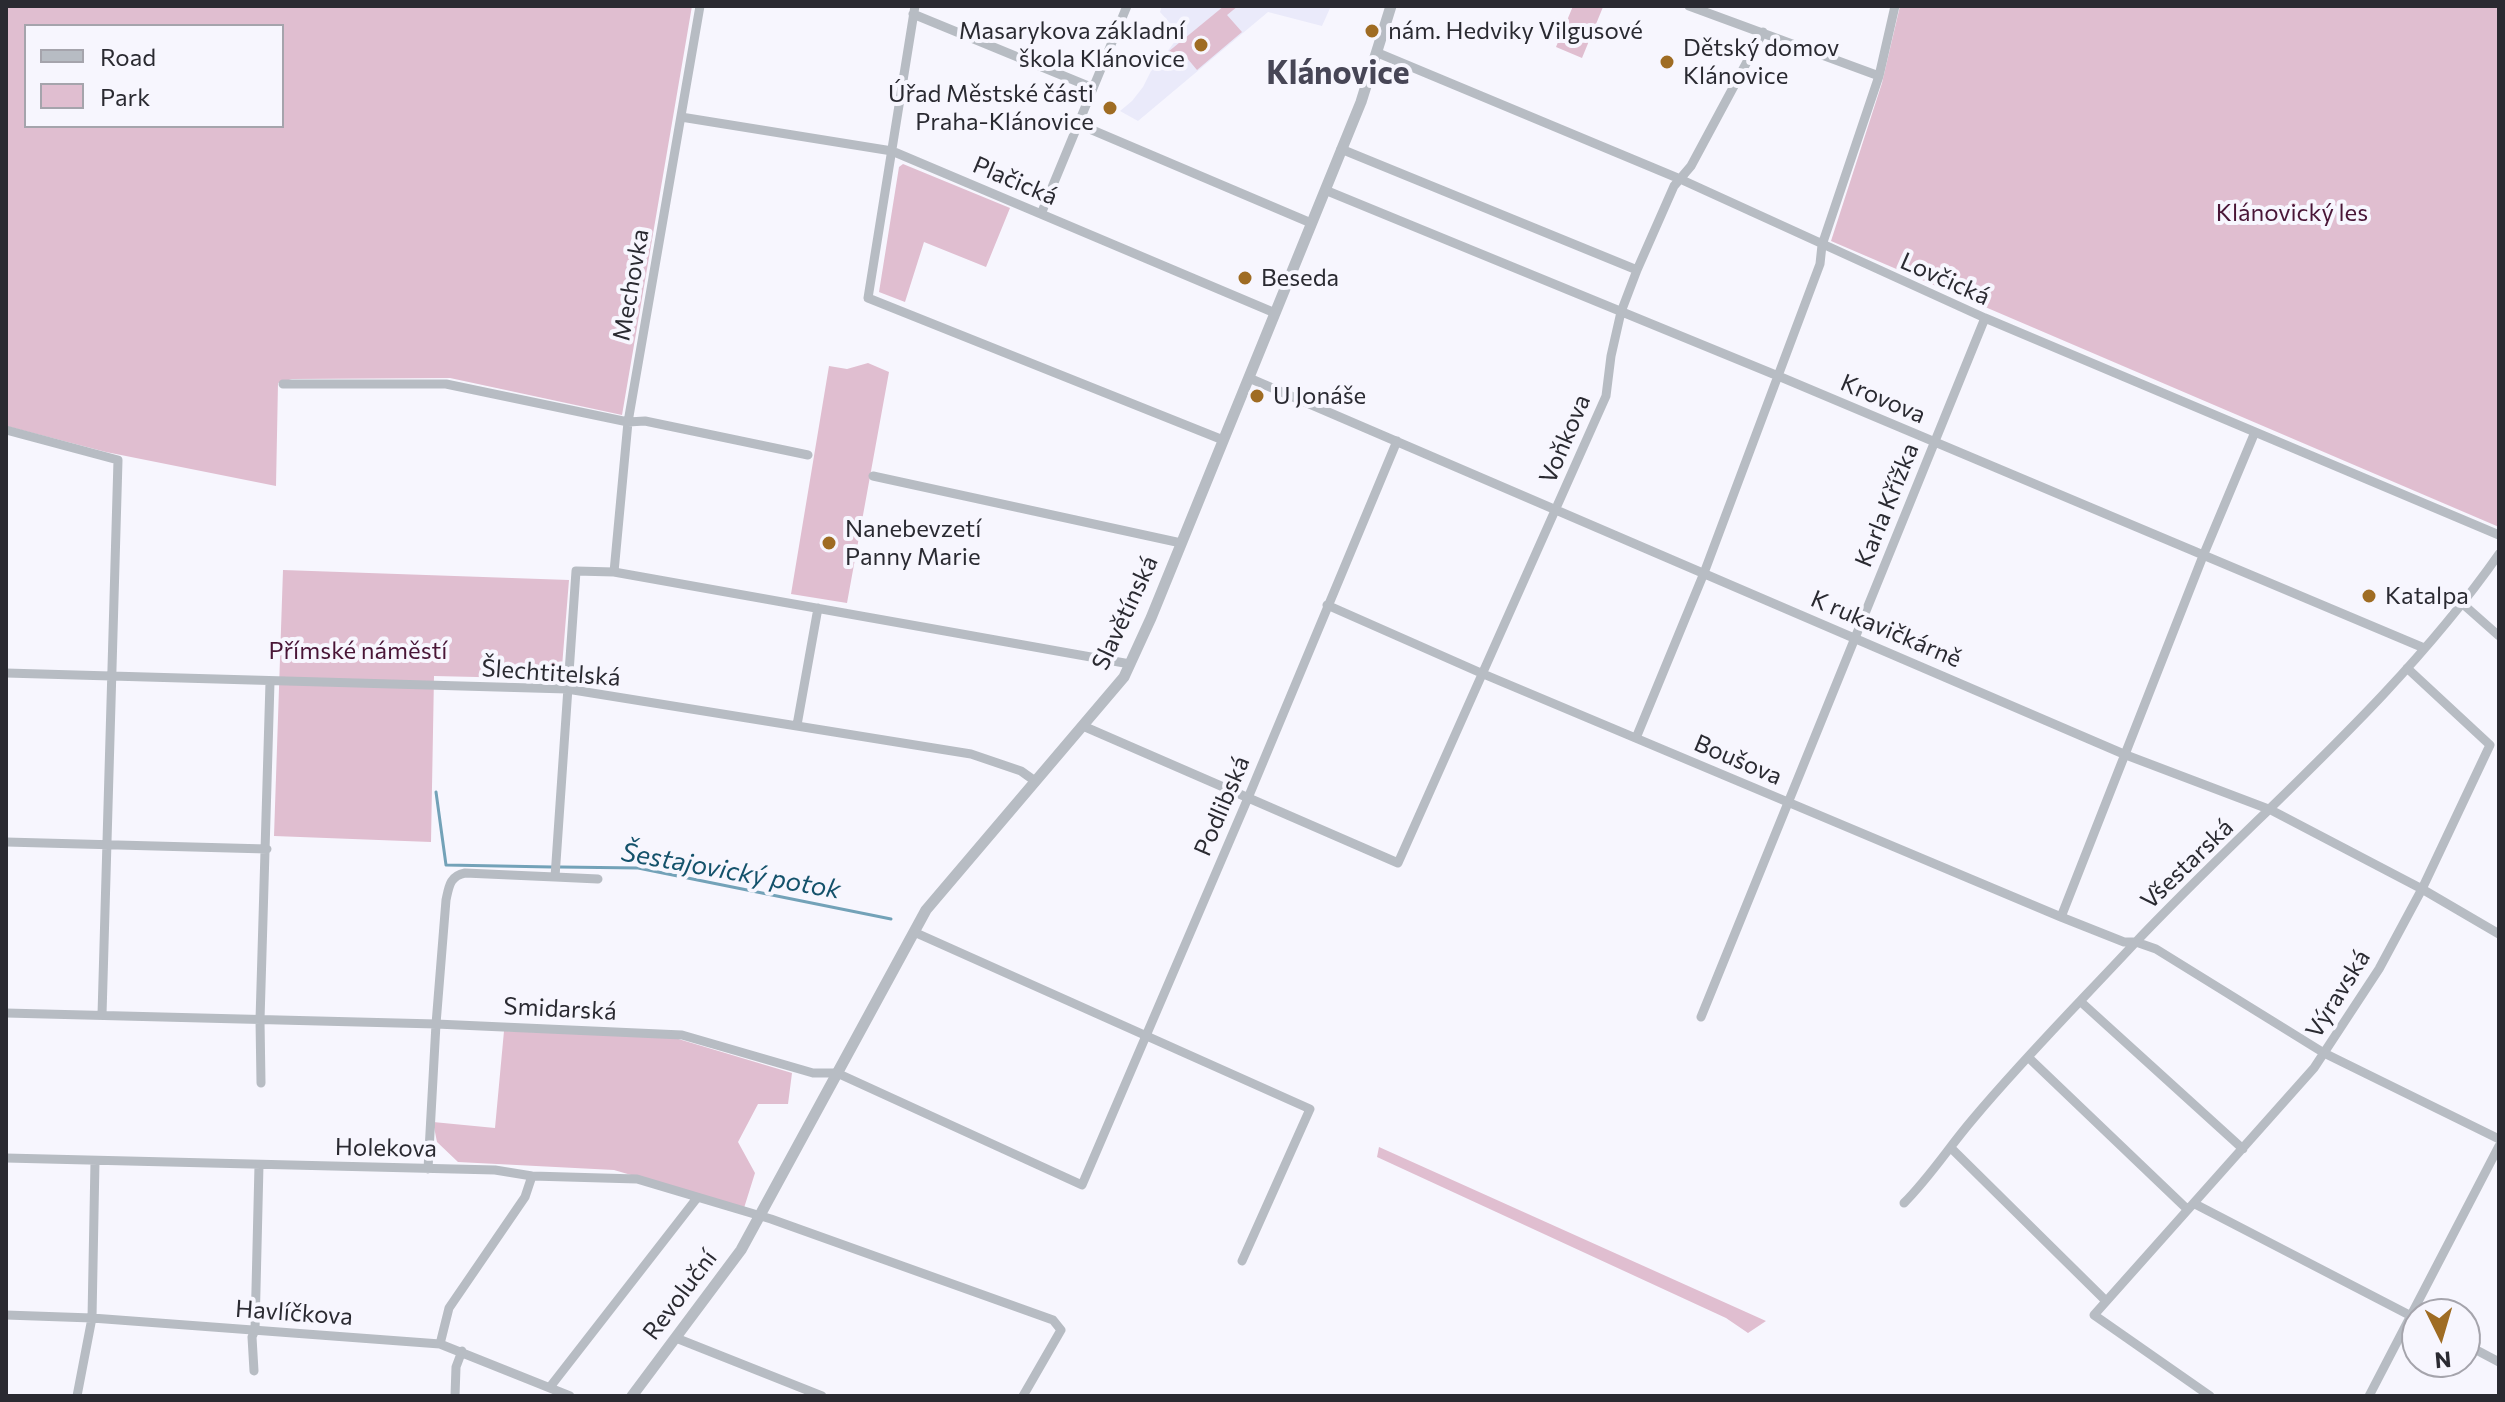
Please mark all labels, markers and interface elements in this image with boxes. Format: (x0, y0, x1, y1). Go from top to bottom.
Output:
place label: Masarykova základní škola Klánovice (959, 17, 1185, 73)
place label: nám. Hedviky Vilgusové (1388, 17, 1643, 45)
marker: nám. Hedviky Vilgusové (1363, 22, 1381, 40)
legend (24, 24, 284, 128)
place label: Dětský domov Klánovice (1683, 34, 1839, 90)
marker: Masarykova základní škola Klánovice (1192, 36, 1210, 54)
text: Road (100, 42, 156, 71)
marker: Dětský domov Klánovice (1658, 53, 1676, 71)
district label: Klánovice (1266, 54, 1410, 92)
place label: Úřad Městské části Praha-Klánovice (888, 80, 1094, 136)
text: Park (100, 82, 150, 111)
marker: Úřad Městské části Praha-Klánovice (1101, 99, 1119, 117)
street label: Plačická (968, 150, 1062, 212)
park label: Klánovický les (2216, 199, 2368, 227)
street label: Mechovka (607, 227, 655, 343)
street label: Lovčická (1896, 247, 1994, 311)
place label: Beseda (1261, 264, 1339, 292)
marker: Beseda (1236, 269, 1254, 287)
street label: Krovova (1836, 368, 1930, 430)
place label: U Jonáše (1273, 382, 1366, 410)
marker: U Jonáše (1248, 387, 1266, 405)
street label: Voňkova (1533, 390, 1597, 488)
street label: Karla Křížka (1849, 439, 1925, 571)
place label: Nanebevzetí Panny Marie (845, 515, 981, 571)
marker: Nanebevzetí Panny Marie (820, 534, 838, 552)
street label: Slavětínská (1086, 551, 1164, 675)
place label: Katalpa (2385, 582, 2469, 610)
street label: K rukavičkárně (1806, 584, 1966, 674)
marker: Katalpa (2360, 587, 2378, 605)
park label: Přímské náměstí (268, 637, 448, 665)
street label: Šlechtitelská (481, 654, 621, 692)
street label: Boušova (1690, 729, 1786, 791)
street label: Podlibská (1188, 752, 1256, 860)
street label: Všestarská (2135, 813, 2239, 915)
water label: Šestajovický potok (619, 836, 843, 906)
street label: Výravská (2300, 945, 2376, 1043)
street label: Smidarská (503, 992, 617, 1026)
street label: Holekova (335, 1133, 437, 1163)
street label: Revoluční (637, 1244, 723, 1346)
street label: Havlíčkova (234, 1295, 354, 1331)
north arrow (2401, 1298, 2481, 1378)
text: N (2434, 1346, 2452, 1375)

